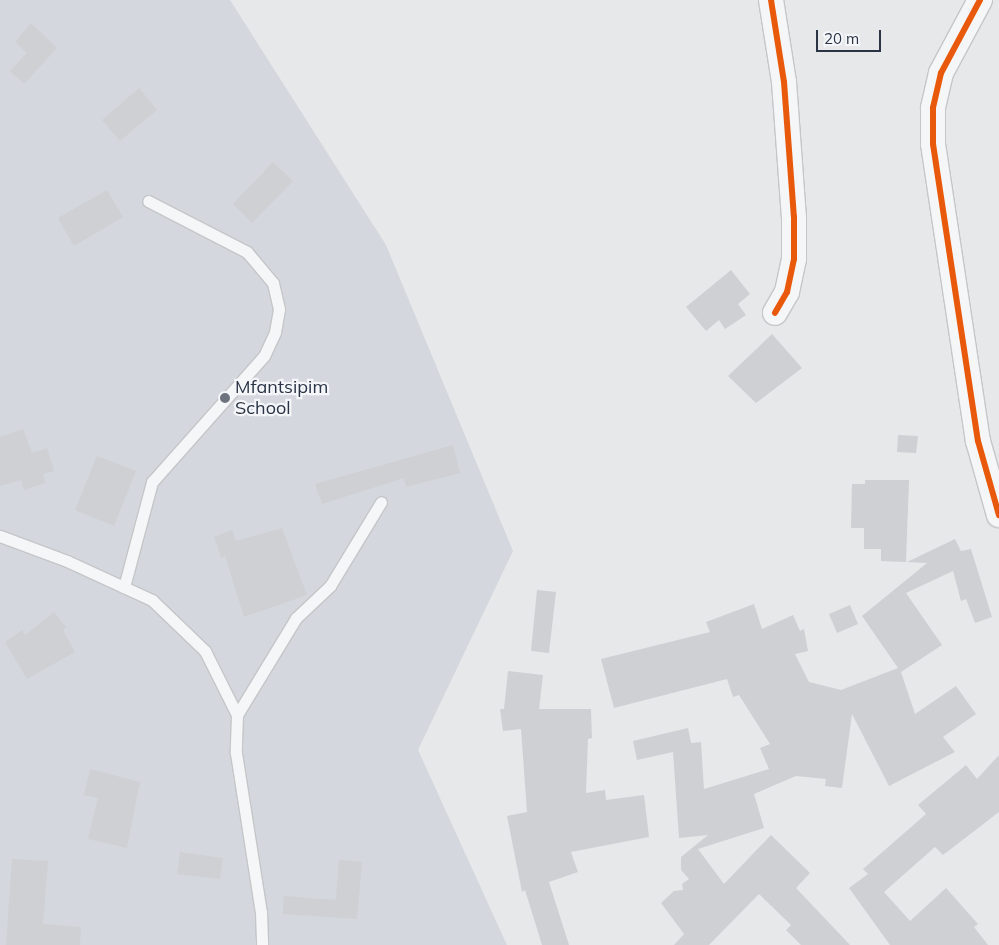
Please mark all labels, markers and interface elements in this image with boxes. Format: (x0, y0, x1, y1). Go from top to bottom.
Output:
scale bar (819, 20, 884, 52)
text: 20 m (824, 29, 859, 48)
place label: Mfantsipim School (235, 377, 328, 419)
marker: Mfantsipim School (219, 392, 231, 404)

